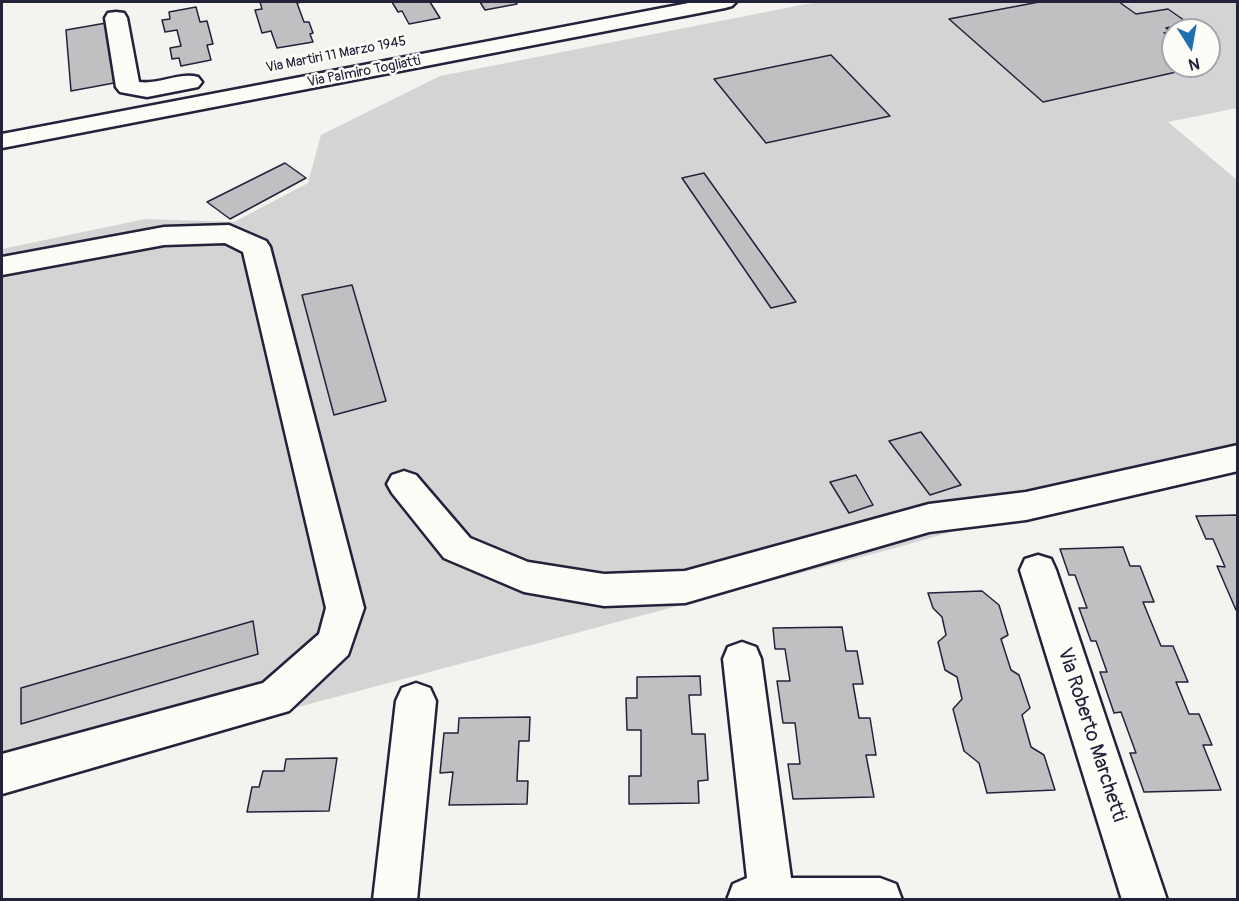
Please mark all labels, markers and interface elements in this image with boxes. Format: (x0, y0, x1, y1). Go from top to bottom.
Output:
north arrow (1161, 18, 1221, 78)
street label: Via Martiri 11 Marzo 1945 (264, 33, 408, 77)
street label: Via Palmiro Togliatti (306, 53, 422, 91)
text: N (1187, 53, 1201, 75)
street label: Via Roberto Marchetti (1052, 645, 1130, 825)

